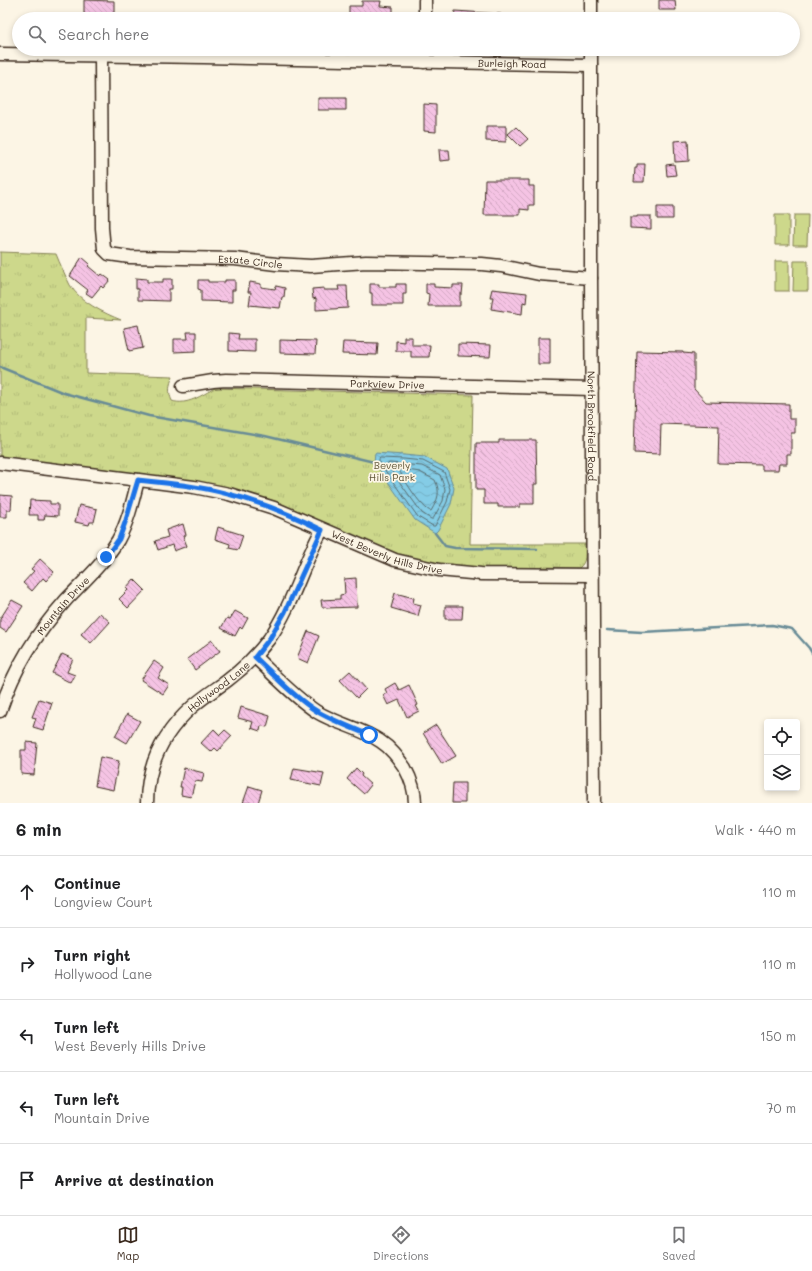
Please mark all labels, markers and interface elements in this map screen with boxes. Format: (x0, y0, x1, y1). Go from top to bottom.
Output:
search box (12, 12, 800, 56)
icon: search (26, 23, 48, 45)
text: Search here (58, 24, 149, 44)
street label: Burleigh Road (478, 56, 546, 71)
street label: Estate Circle (218, 252, 283, 271)
street label: North Brookfield Road (585, 371, 599, 481)
street label: Parkview Drive (350, 376, 425, 392)
park label: Beverly Hills Park (369, 458, 415, 484)
street label: West Beverly Hills Drive (329, 526, 443, 577)
route end (97, 548, 115, 566)
street label: Mountain Drive (33, 573, 93, 638)
street label: Hollywood Lane (184, 658, 253, 715)
map controls (764, 719, 800, 791)
button: locate (764, 719, 800, 755)
route start (360, 726, 378, 744)
button: layers (764, 755, 800, 791)
text: 6 min (16, 818, 61, 840)
text: Walk · 440 m (715, 821, 796, 838)
text: Continue (54, 873, 121, 893)
icon: ahead (16, 881, 38, 903)
text: 110 m (762, 883, 796, 900)
text: Longview Court (54, 893, 153, 910)
text: Turn right (54, 945, 131, 965)
icon: right (16, 953, 38, 975)
text: 110 m (762, 955, 796, 972)
text: Hollywood Lane (54, 965, 152, 982)
text: Turn left (54, 1017, 119, 1037)
icon: left (16, 1025, 38, 1047)
text: 150 m (760, 1027, 796, 1044)
text: West Beverly Hills Drive (54, 1037, 206, 1054)
text: Turn left (54, 1089, 119, 1109)
icon: left (16, 1097, 38, 1119)
text: 70 m (766, 1099, 796, 1116)
text: Mountain Drive (54, 1109, 150, 1126)
icon: arrive (16, 1169, 38, 1191)
text: Arrive at destination (54, 1170, 214, 1190)
tab: Map (117, 1224, 139, 1263)
tab: Directions (373, 1224, 429, 1263)
tab: Saved (662, 1224, 695, 1263)

